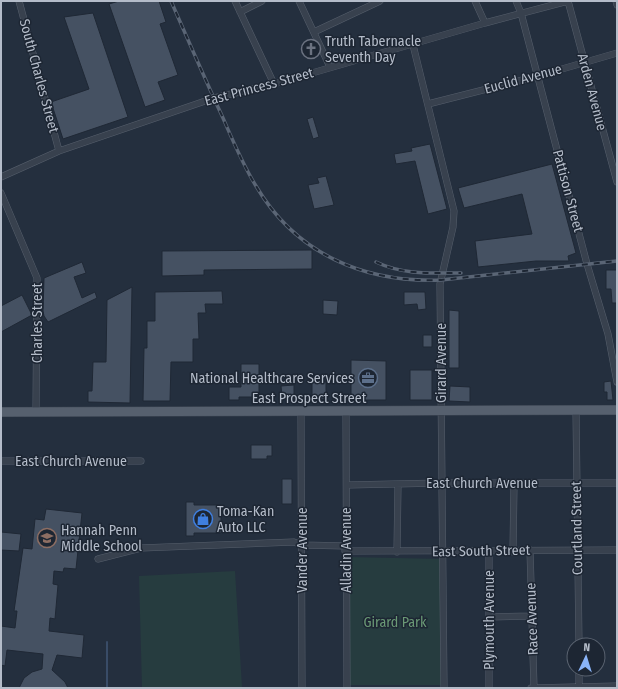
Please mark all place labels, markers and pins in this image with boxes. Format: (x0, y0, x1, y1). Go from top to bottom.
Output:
place label: Truth Tabernacle Seventh Day (325, 33, 421, 66)
church icon: Truth Tabernacle Seventh Day (300, 38, 322, 60)
office icon: National Healthcare Services (357, 367, 379, 389)
place label: National Healthcare Services (190, 370, 354, 387)
place label: Toma-Kan Auto LLC (217, 503, 274, 536)
shop icon: Toma-Kan Auto LLC (192, 508, 214, 530)
place label: Hannah Penn Middle School (61, 522, 142, 555)
school or university icon: Hannah Penn Middle School (36, 527, 58, 549)

